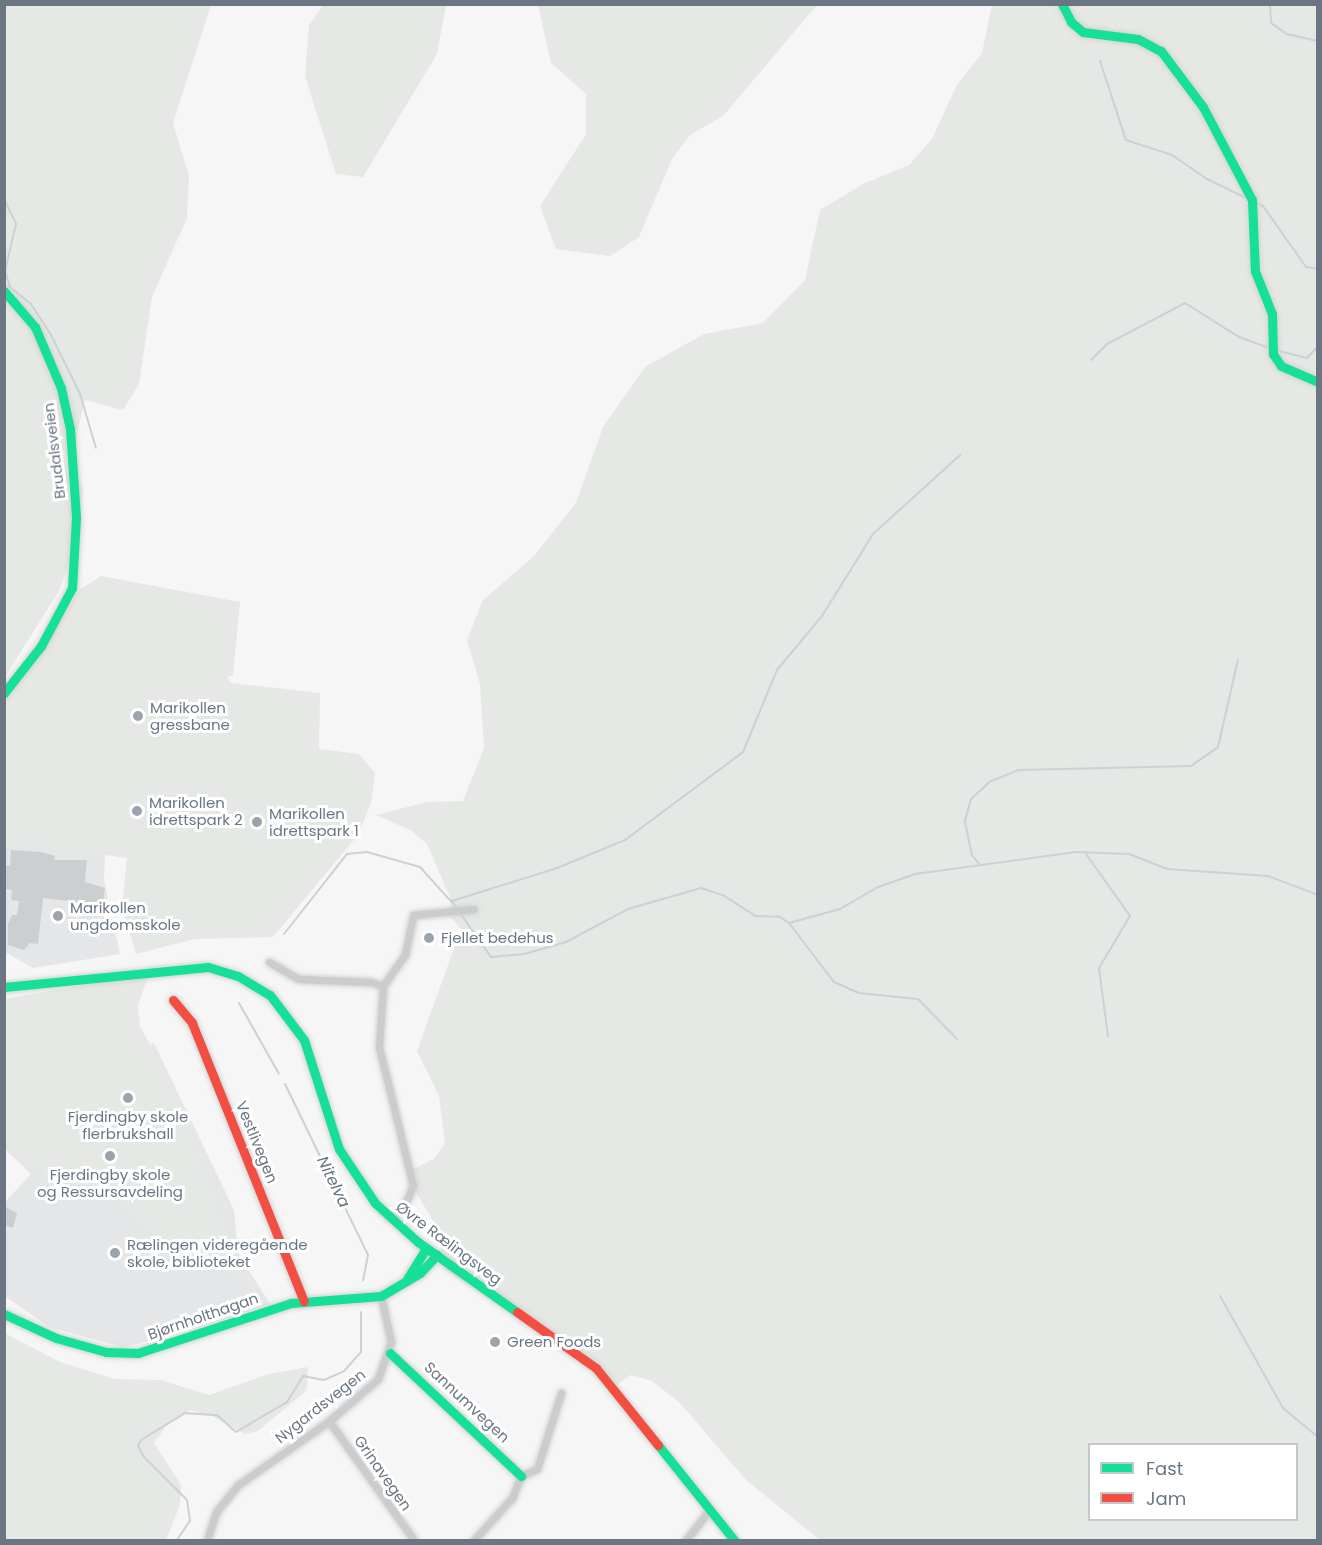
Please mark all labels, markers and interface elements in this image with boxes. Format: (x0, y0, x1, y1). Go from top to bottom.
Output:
street label: Brudalsveien (39, 402, 69, 500)
place label: Marikollen gressbane (150, 698, 230, 733)
marker: Marikollen gressbane (131, 709, 145, 723)
place label: Marikollen idrettspark 2 (149, 793, 243, 828)
marker: Marikollen idrettspark 2 (130, 804, 144, 818)
place label: Marikollen idrettspark 1 (269, 804, 359, 839)
marker: Marikollen idrettspark 1 (250, 815, 264, 829)
place label: Marikollen ungdomsskole (70, 898, 181, 933)
marker: Marikollen ungdomsskole (51, 909, 65, 923)
place label: Fjellet bedehus (441, 929, 554, 947)
marker: Fjellet bedehus (422, 931, 436, 945)
marker: Fjerdingby skole flerbrukshall (121, 1091, 135, 1105)
street label: Vestlivegen (232, 1098, 282, 1186)
place label: Fjerdingby skole flerbrukshall (68, 1107, 188, 1142)
marker: Fjerdingby skole og Ressursavdeling (103, 1149, 117, 1163)
water label: Nitelva (312, 1153, 354, 1211)
place label: Fjerdingby skole og Ressursavdeling (37, 1165, 183, 1200)
street label: Øvre Rælingsveg (393, 1197, 505, 1289)
place label: Rælingen videregående skole, biblioteket (127, 1235, 308, 1270)
marker: Rælingen videregående skole, biblioteket (108, 1246, 122, 1260)
street label: Bjørnholthagan (145, 1289, 261, 1343)
place label: Green Foods (507, 1333, 601, 1351)
marker: Green Foods (488, 1335, 502, 1349)
street label: Sannumvegen (421, 1358, 513, 1446)
street label: Nygardsvegen (271, 1365, 369, 1447)
street label: Grinavegen (351, 1432, 415, 1514)
legend (1088, 1443, 1298, 1521)
text: Fast (1146, 1456, 1183, 1481)
text: Jam (1146, 1486, 1186, 1511)

